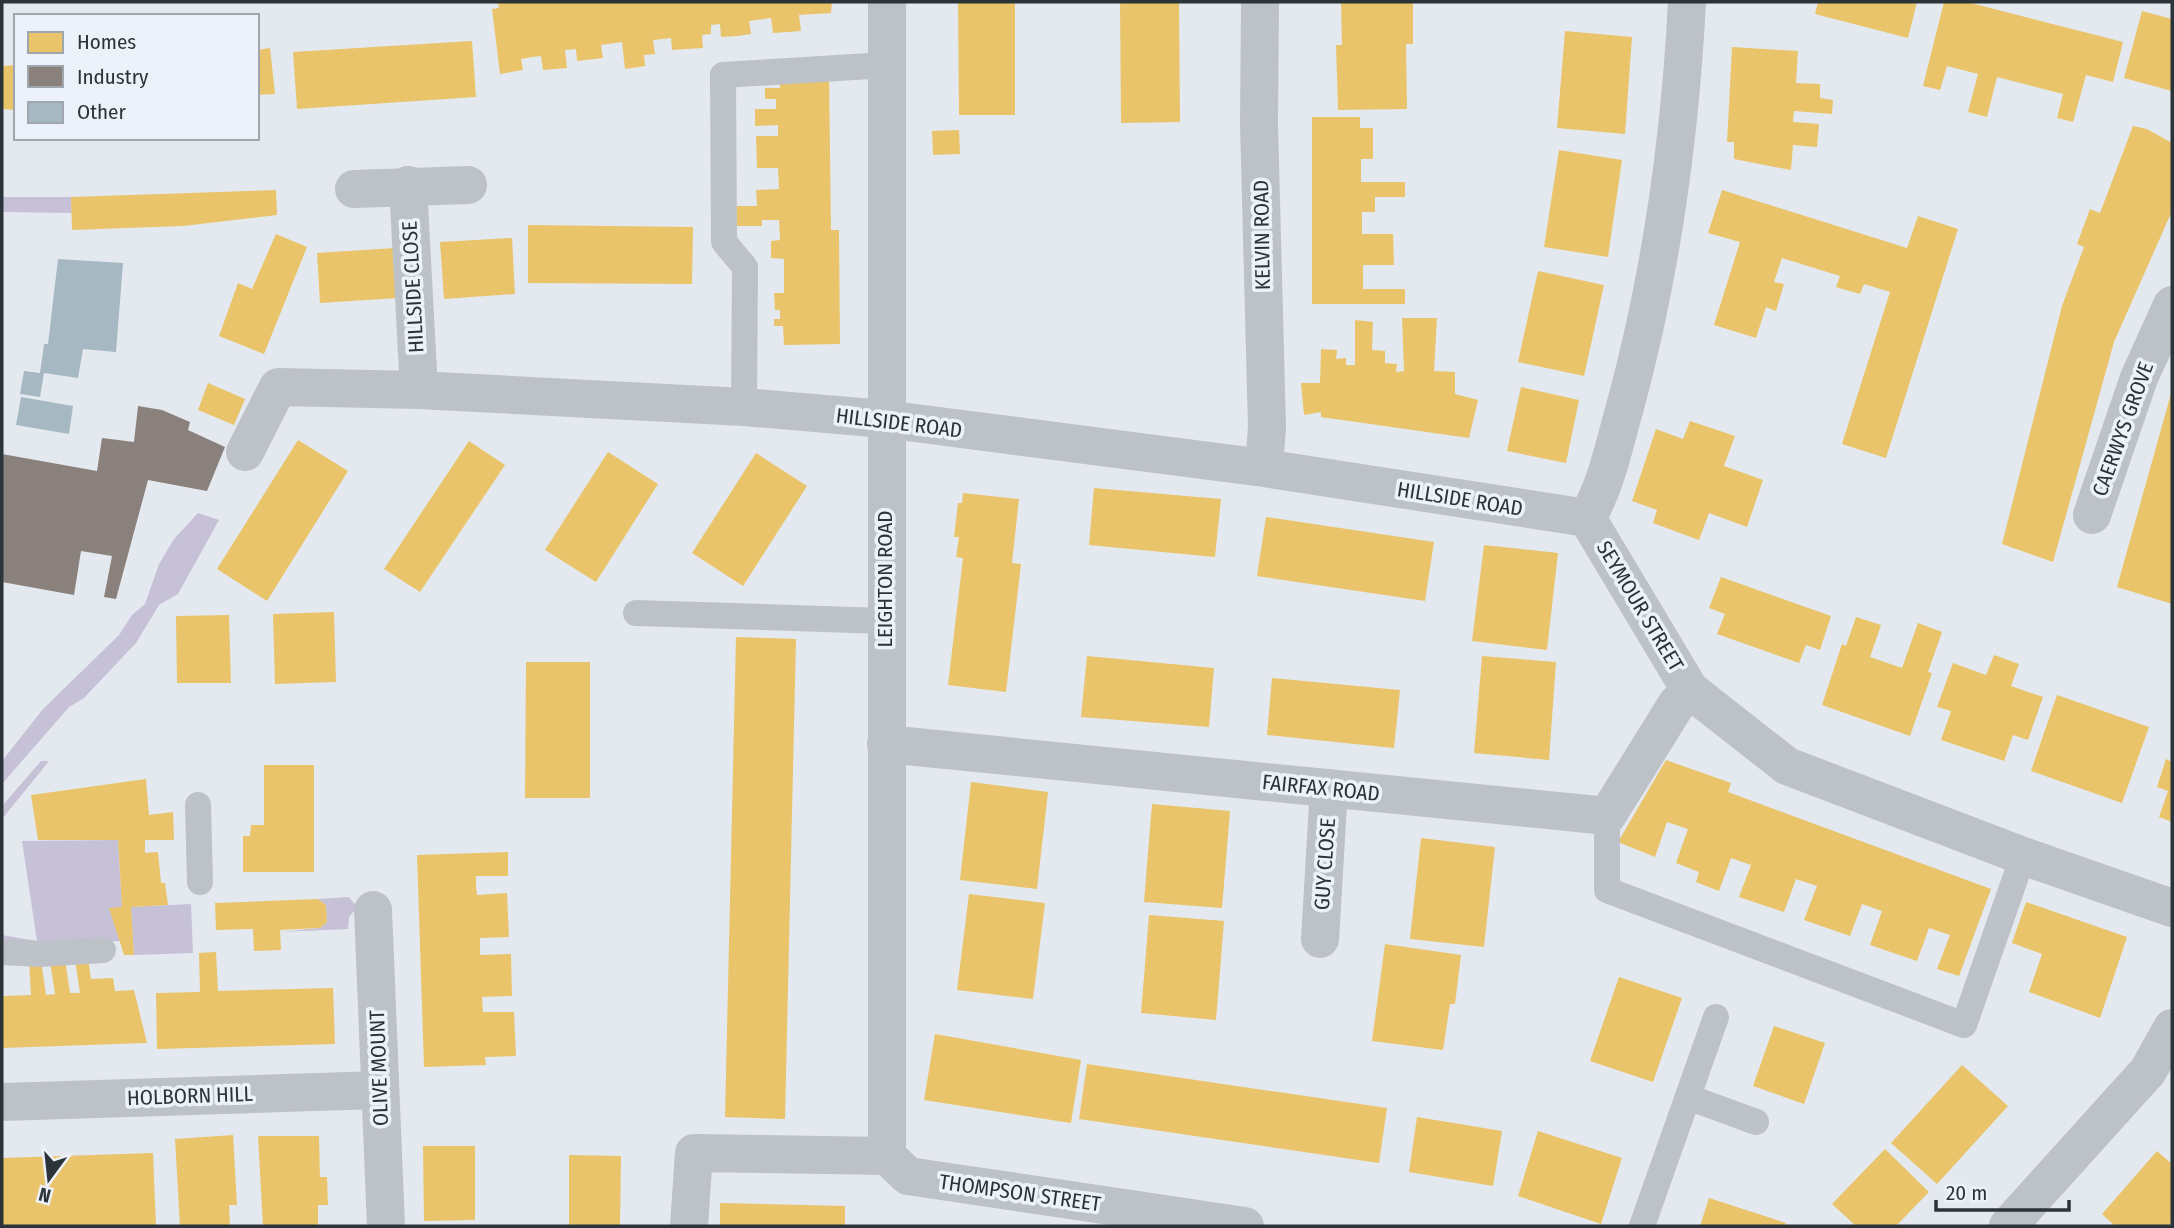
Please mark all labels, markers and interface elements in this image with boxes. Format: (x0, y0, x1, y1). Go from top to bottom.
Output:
legend (14, 14, 259, 140)
text: Homes (77, 29, 136, 55)
text: Industry (77, 64, 149, 90)
text: Other (77, 99, 126, 125)
street label: KELVIN ROAD (1248, 180, 1276, 290)
street label: HILLSIDE CLOSE (397, 220, 429, 354)
street label: CAERWYS GROVE (2087, 358, 2159, 500)
street label: HILLSIDE ROAD (834, 402, 964, 444)
street label: HILLSIDE ROAD (1395, 476, 1525, 522)
street label: LEIGHTON ROAD (872, 511, 898, 647)
street label: SEYMOUR STREET (1591, 536, 1689, 676)
street label: FAIRFAX ROAD (1261, 769, 1381, 807)
street label: GUY CLOSE (1309, 817, 1341, 911)
street label: OLIVE MOUNT (364, 1009, 394, 1127)
street label: HOLBORN HILL (127, 1081, 254, 1111)
north arrow (14, 1144, 84, 1214)
scale bar (1936, 1168, 2069, 1212)
street label: THOMPSON STREET (938, 1169, 1103, 1217)
text: 20 m (1946, 1180, 1987, 1206)
text: N (36, 1182, 53, 1208)

